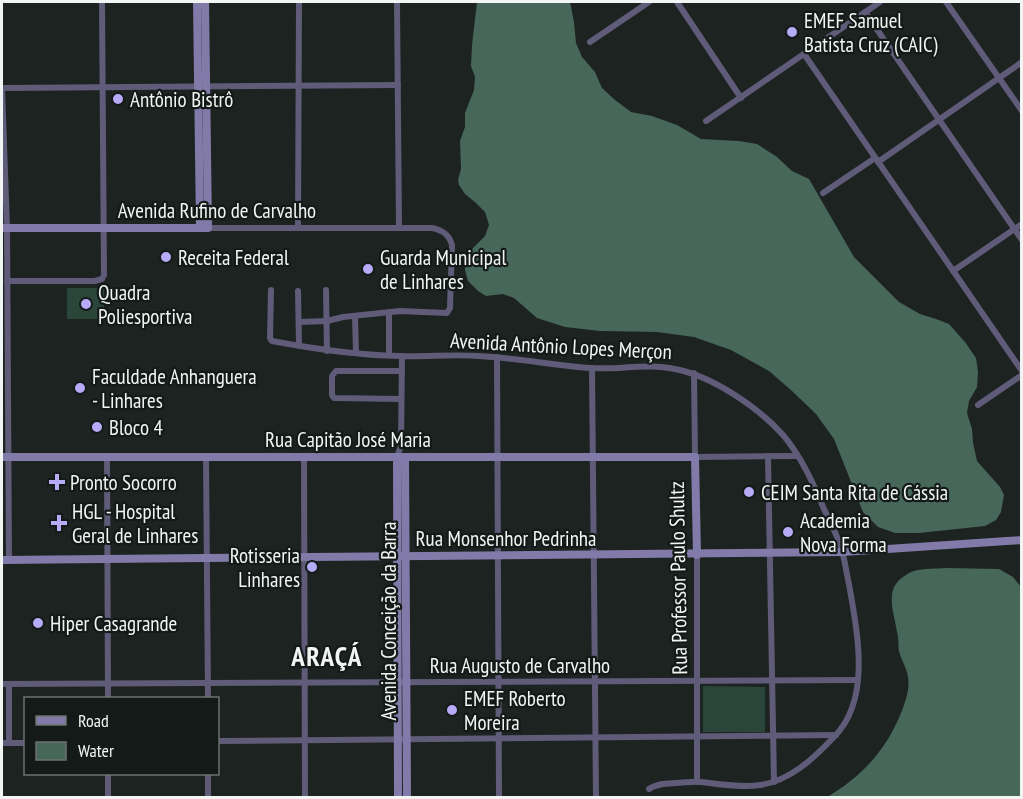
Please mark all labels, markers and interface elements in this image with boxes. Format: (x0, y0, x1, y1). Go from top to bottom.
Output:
place label: EMEF Samuel Batista Cruz (CAIC) (804, 7, 937, 58)
marker: EMEF Samuel Batista Cruz (CAIC) (785, 25, 799, 39)
place label: Antônio Bistrô (130, 86, 233, 113)
marker: Antônio Bistrô (111, 92, 125, 106)
street label: Avenida Rufino de Carvalho (118, 197, 316, 224)
place label: Receita Federal (178, 244, 289, 271)
place label: Guarda Municipal de Linhares (380, 244, 506, 295)
marker: Receita Federal (159, 250, 173, 264)
marker: Guarda Municipal de Linhares (361, 262, 375, 276)
place label: Quadra Poliesportiva (98, 279, 193, 330)
marker: Quadra Poliesportiva (79, 297, 93, 311)
street label: Avenida Antônio Lopes Merçon (450, 327, 672, 365)
place label: Faculdade Anhanguera - Linhares (92, 363, 257, 414)
marker: Faculdade Anhanguera - Linhares (73, 381, 87, 395)
place label: Bloco 4 (109, 414, 163, 441)
marker: Bloco 4 (90, 420, 104, 434)
street label: Rua Capitão José Maria (265, 426, 431, 453)
place label: Pronto Socorro (70, 469, 177, 496)
marker: Pronto Socorro (48, 473, 66, 491)
place label: CEIM Santa Rita de Cássia (761, 479, 948, 506)
street label: Rua Professor Paulo Shultz (663, 481, 693, 675)
marker: CEIM Santa Rita de Cássia (742, 485, 756, 499)
place label: HGL - Hospital Geral de Linhares (72, 498, 198, 549)
place label: Academia Nova Forma (800, 507, 887, 558)
marker: HGL - Hospital Geral de Linhares (50, 514, 68, 532)
street label: Avenida Conceição da Barra (375, 521, 402, 721)
street label: Rua Monsenhor Pedrinha (415, 525, 597, 552)
marker: Academia Nova Forma (781, 525, 795, 539)
place label: Rotisseria Linhares (230, 542, 300, 593)
marker: Rotisseria Linhares (305, 560, 319, 574)
place label: Hiper Casagrande (50, 610, 177, 637)
marker: Hiper Casagrande (31, 616, 45, 630)
district label: ARAÇÁ (290, 639, 363, 673)
street label: Rua Augusto de Carvalho (430, 652, 610, 679)
place label: EMEF Roberto Moreira (464, 685, 566, 736)
legend (24, 697, 219, 775)
marker: EMEF Roberto Moreira (445, 703, 459, 717)
text: Road (78, 709, 109, 732)
text: Water (78, 739, 114, 762)

